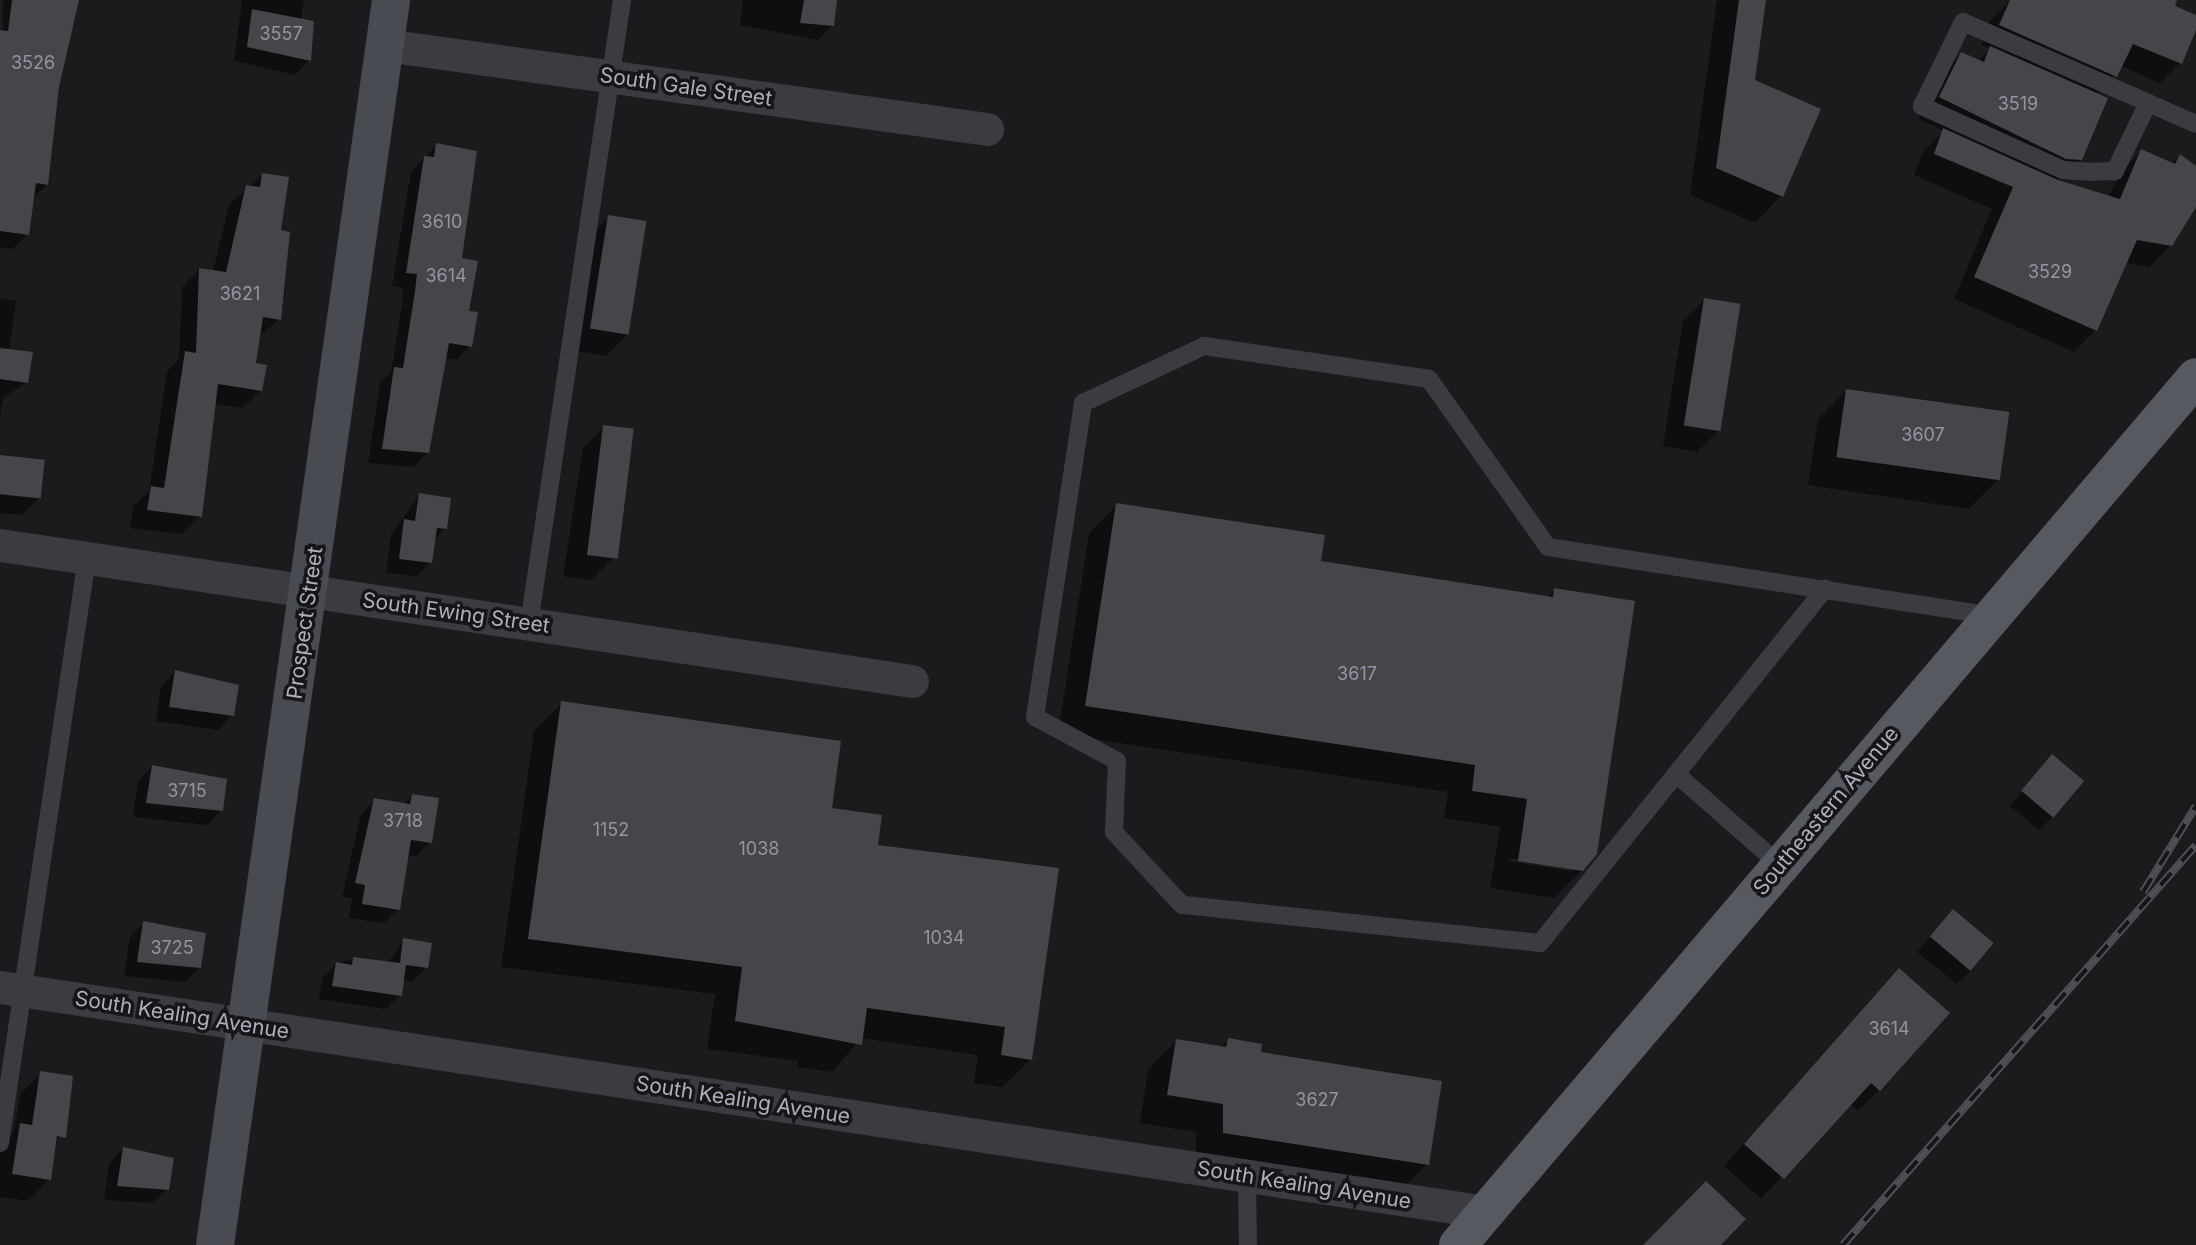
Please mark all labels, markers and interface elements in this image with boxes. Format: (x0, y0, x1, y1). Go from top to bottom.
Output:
house number: 3557 (259, 23, 303, 45)
house number: 3526 (11, 52, 55, 74)
street label: South Gale Street (598, 62, 774, 112)
house number: 3519 (1998, 93, 2038, 115)
house number: 3610 (422, 211, 462, 233)
house number: 3529 (2028, 261, 2072, 283)
house number: 3614 (425, 265, 467, 287)
house number: 3621 (220, 283, 260, 305)
house number: 3607 (1901, 424, 1945, 446)
street label: Prospect Street (282, 545, 328, 701)
street label: South Ewing Street (361, 587, 551, 639)
house number: 3617 (1337, 663, 1377, 685)
street label: Southeastern Avenue (1748, 722, 1904, 900)
house number: 3715 (167, 780, 207, 802)
house number: 3718 (383, 810, 423, 832)
house number: 1152 (593, 819, 629, 841)
house number: 1038 (739, 838, 779, 860)
house number: 1034 (923, 927, 965, 949)
house number: 3725 (150, 937, 194, 959)
street label: South Kealing Avenue (73, 986, 291, 1044)
house number: 3614 (1868, 1018, 1910, 1040)
street label: South Kealing Avenue (634, 1071, 852, 1129)
house number: 3627 (1295, 1089, 1339, 1111)
street label: South Kealing Avenue (1195, 1156, 1413, 1214)

